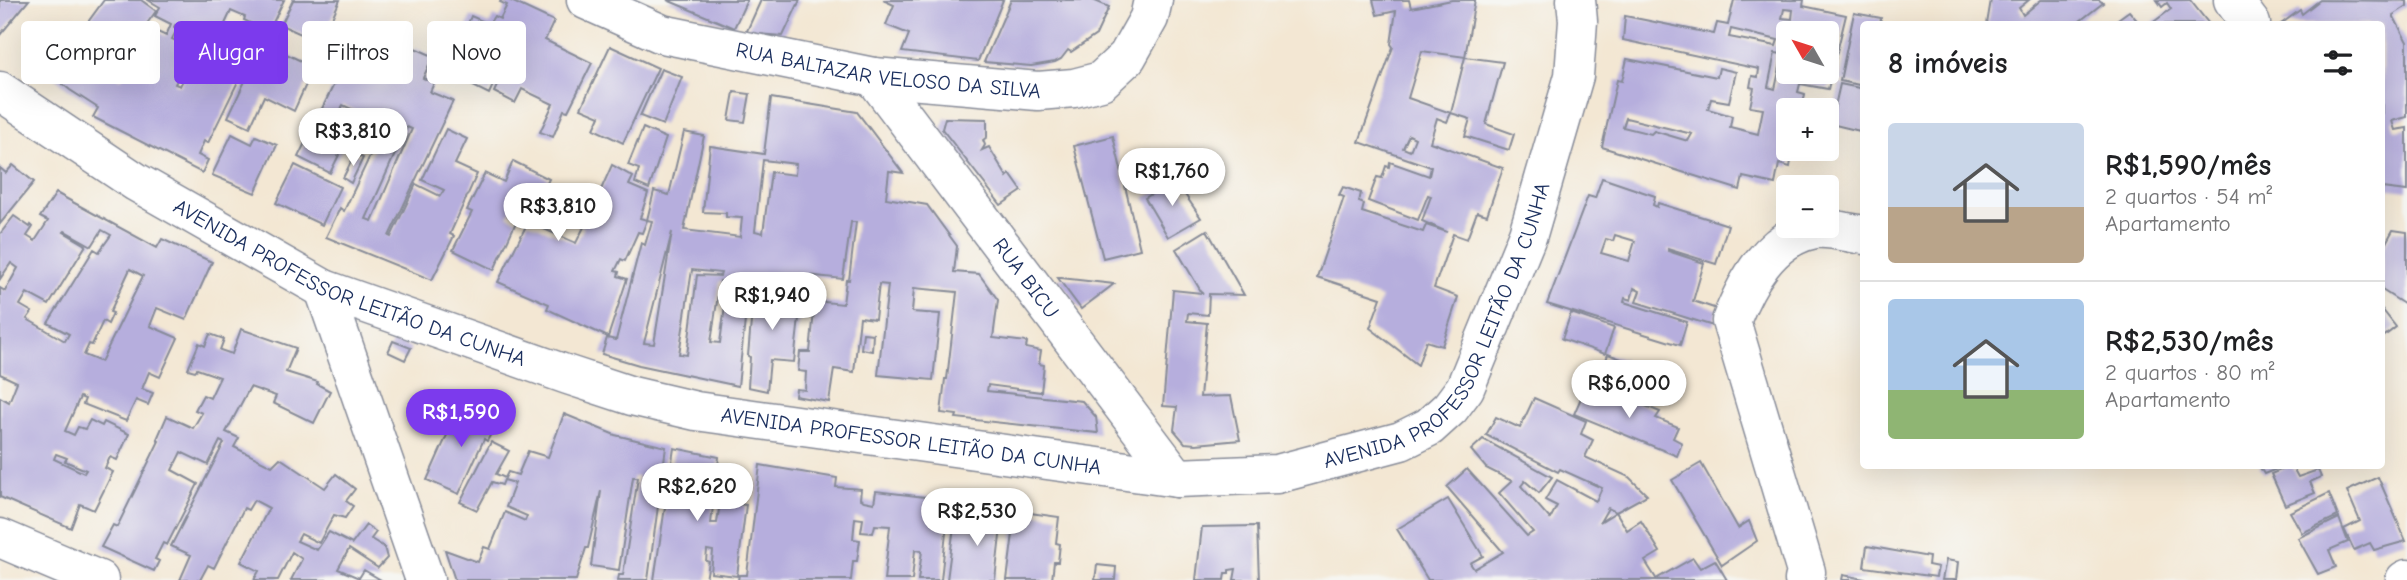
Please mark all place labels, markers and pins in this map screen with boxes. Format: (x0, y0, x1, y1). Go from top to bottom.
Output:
pin: R$3,810 (288, 108, 418, 168)
pin: R$1,760 (1107, 148, 1237, 208)
pin: R$3,810 (493, 184, 623, 243)
pin: R$1,940 (707, 272, 837, 332)
pin: R$6,000 (1564, 360, 1694, 420)
pin: R$1,590 (396, 390, 526, 449)
pin: R$2,620 (632, 463, 762, 523)
pin: R$2,530 (912, 489, 1042, 548)

